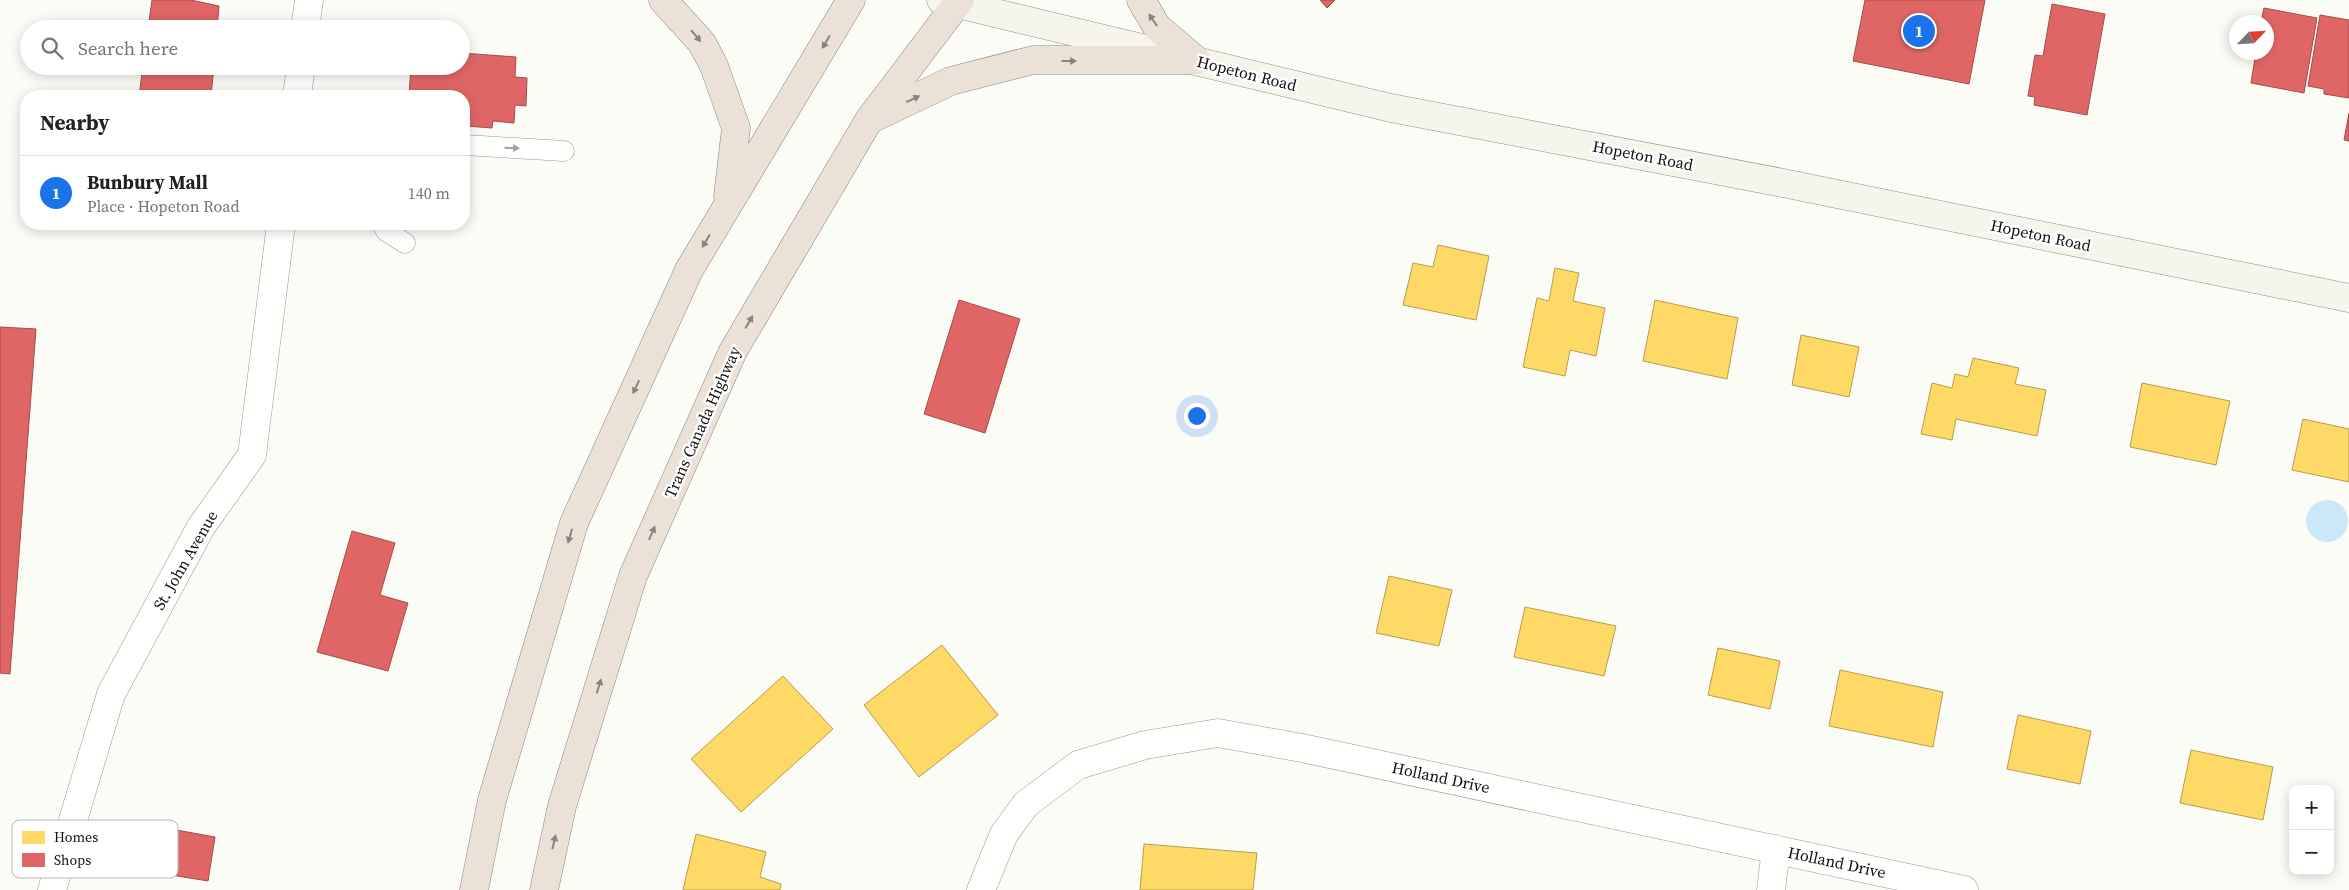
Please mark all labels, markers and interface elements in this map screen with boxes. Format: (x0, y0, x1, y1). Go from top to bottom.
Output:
pin: 1 (1903, 12, 1935, 50)
one-way arrow (1148, 13, 1158, 27)
north arrow (2229, 15, 2274, 60)
search box (20, 20, 470, 75)
one-way arrow (690, 30, 701, 42)
icon: search (38, 34, 66, 62)
text: Search here (78, 35, 178, 61)
one-way arrow (822, 35, 831, 48)
street label: Hopeton Road (1195, 50, 1299, 96)
one-way arrow (1061, 57, 1077, 65)
one-way arrow (906, 95, 920, 103)
text: Nearby (40, 108, 110, 137)
street label: Hopeton Road (1591, 134, 1695, 176)
one-way arrow (505, 145, 521, 153)
text: Bunbury Mall (87, 169, 208, 195)
text: 1 (52, 182, 60, 204)
text: 140 m (408, 182, 450, 204)
text: Place · Hopeton Road (87, 195, 239, 217)
street label: Hopeton Road (1989, 214, 2093, 256)
one-way arrow (702, 235, 711, 248)
one-way arrow (745, 316, 754, 329)
street label: Trans Canada Highway (659, 342, 746, 501)
one-way arrow (631, 380, 639, 394)
your location (1184, 403, 1210, 429)
street label: St. John Avenue (148, 506, 222, 614)
one-way arrow (648, 526, 656, 540)
one-way arrow (565, 528, 573, 543)
one-way arrow (596, 679, 604, 694)
street label: Holland Drive (1390, 756, 1492, 798)
map controls (2289, 785, 2334, 875)
button: + (2289, 785, 2334, 830)
legend (12, 820, 178, 878)
text: Homes (54, 827, 98, 847)
button: − (2289, 830, 2334, 875)
one-way arrow (550, 835, 558, 850)
street label: Holland Drive (1786, 841, 1888, 883)
text: Shops (54, 850, 91, 870)

